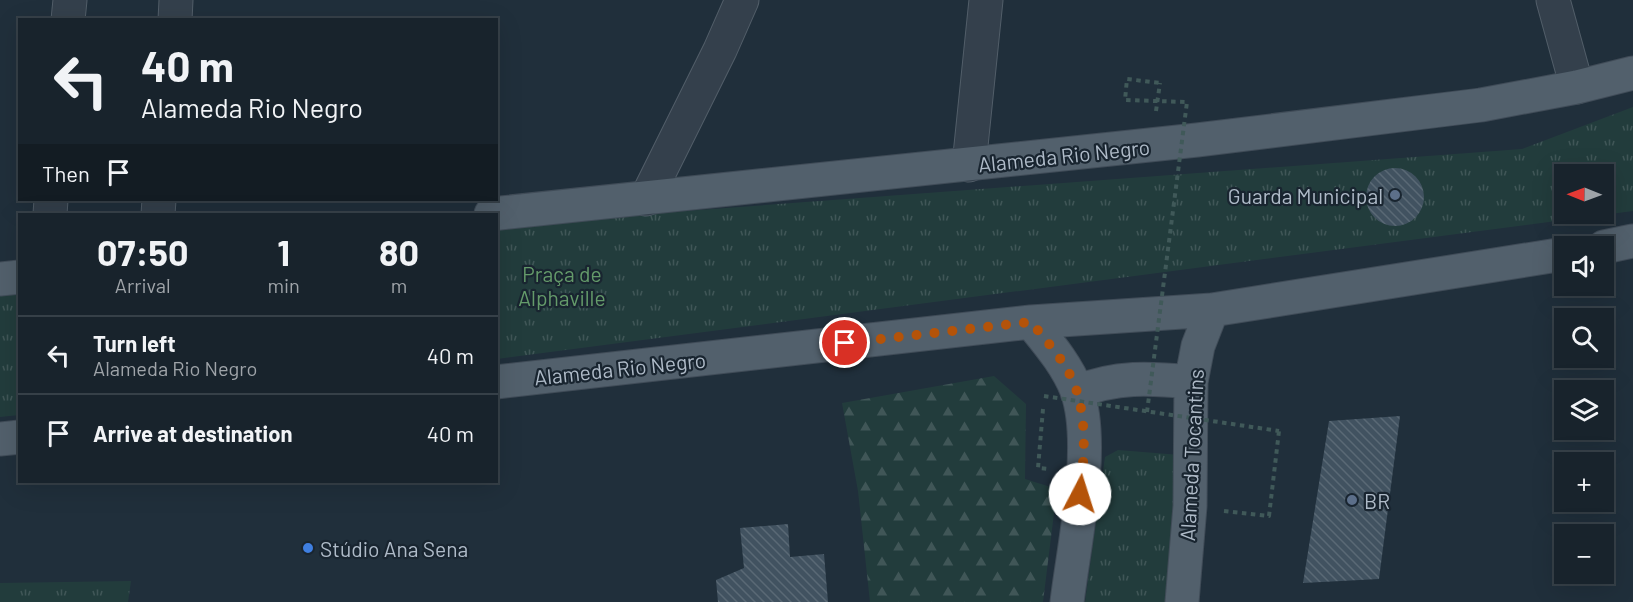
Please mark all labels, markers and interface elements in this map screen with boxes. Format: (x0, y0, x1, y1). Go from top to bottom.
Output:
text: 40 m (141, 40, 234, 90)
icon: left (42, 42, 120, 120)
text: Alameda Rio Negro (141, 91, 363, 123)
street label: Alameda Rio Negro (977, 134, 1151, 176)
icon: arrive (102, 156, 135, 189)
text: Then (42, 160, 90, 186)
north arrow (1554, 164, 1614, 224)
map controls (1554, 164, 1614, 584)
place label: Guarda Municipal (1228, 183, 1383, 208)
marker: Guarda Municipal (1388, 188, 1402, 202)
text: 07:50 (97, 230, 188, 273)
text: 1 (277, 230, 290, 273)
text: 80 (379, 230, 419, 273)
button: sound (1554, 236, 1614, 296)
park label: Praça de Alphaville (518, 261, 606, 310)
text: Arrival (115, 273, 171, 297)
text: min (267, 273, 300, 297)
text: m (391, 273, 407, 297)
button: search (1554, 308, 1614, 368)
pin (819, 317, 870, 368)
icon: arrive (828, 326, 861, 359)
text: Turn left (93, 330, 176, 356)
icon: left (42, 339, 75, 372)
text: 40 m (427, 342, 474, 368)
street label: Alameda Rio Negro (533, 347, 707, 389)
text: Alameda Rio Negro (93, 356, 257, 380)
street label: Alameda Tocantins (1174, 368, 1208, 542)
button: layers (1554, 380, 1614, 440)
icon: arrive (42, 417, 75, 450)
text: Arrive at destination (93, 420, 292, 446)
text: 40 m (427, 420, 474, 446)
button: + (1554, 452, 1614, 512)
position arrow (1048, 462, 1112, 526)
place label: BR (1364, 488, 1390, 513)
marker: BR (1345, 493, 1359, 507)
button: − (1554, 524, 1614, 584)
place label: Stúdio Ana Sena (320, 536, 468, 561)
marker: Stúdio Ana Sena (301, 541, 315, 555)

